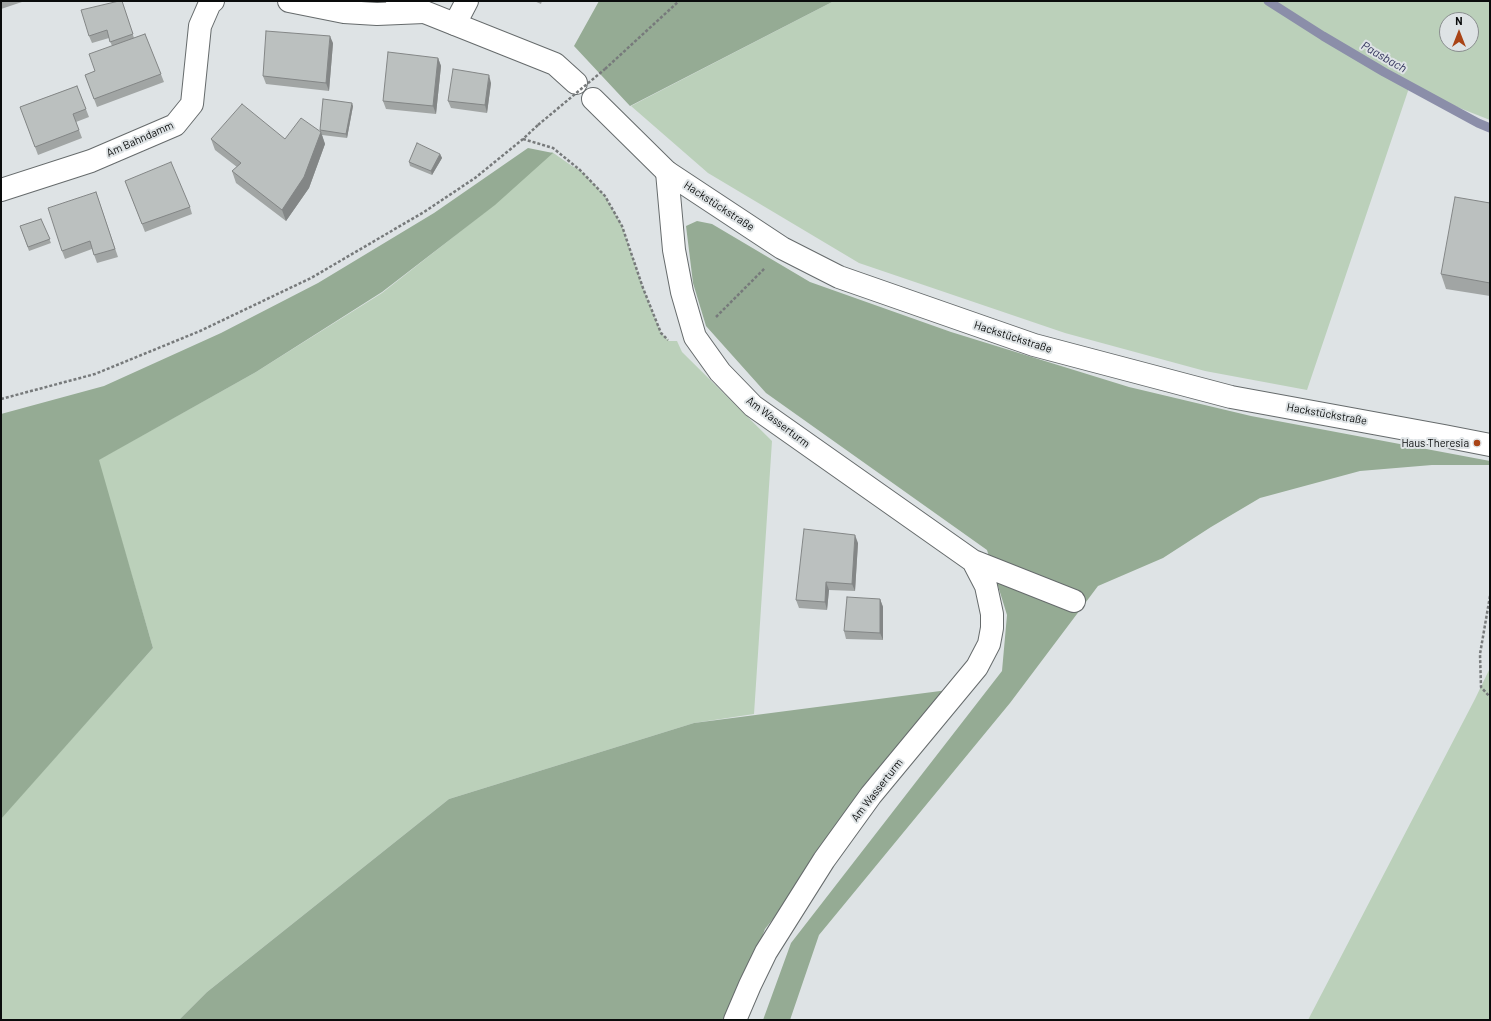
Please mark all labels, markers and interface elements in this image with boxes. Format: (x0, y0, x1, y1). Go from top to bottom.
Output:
north arrow (1439, 12, 1479, 52)
text: N (1455, 14, 1463, 27)
water label: Paasbach (1359, 38, 1409, 76)
street label: Am Bahndamm (104, 118, 176, 160)
street label: Hackstückstraße (681, 178, 757, 234)
street label: Hackstückstraße (972, 318, 1054, 356)
street label: Am Wasserturm (744, 394, 812, 450)
street label: Hackstückstraße (1286, 400, 1368, 428)
place label: Haus Theresia (1401, 436, 1469, 450)
marker: Haus Theresia (1472, 438, 1482, 448)
street label: Am Wasserturm (848, 756, 906, 824)

